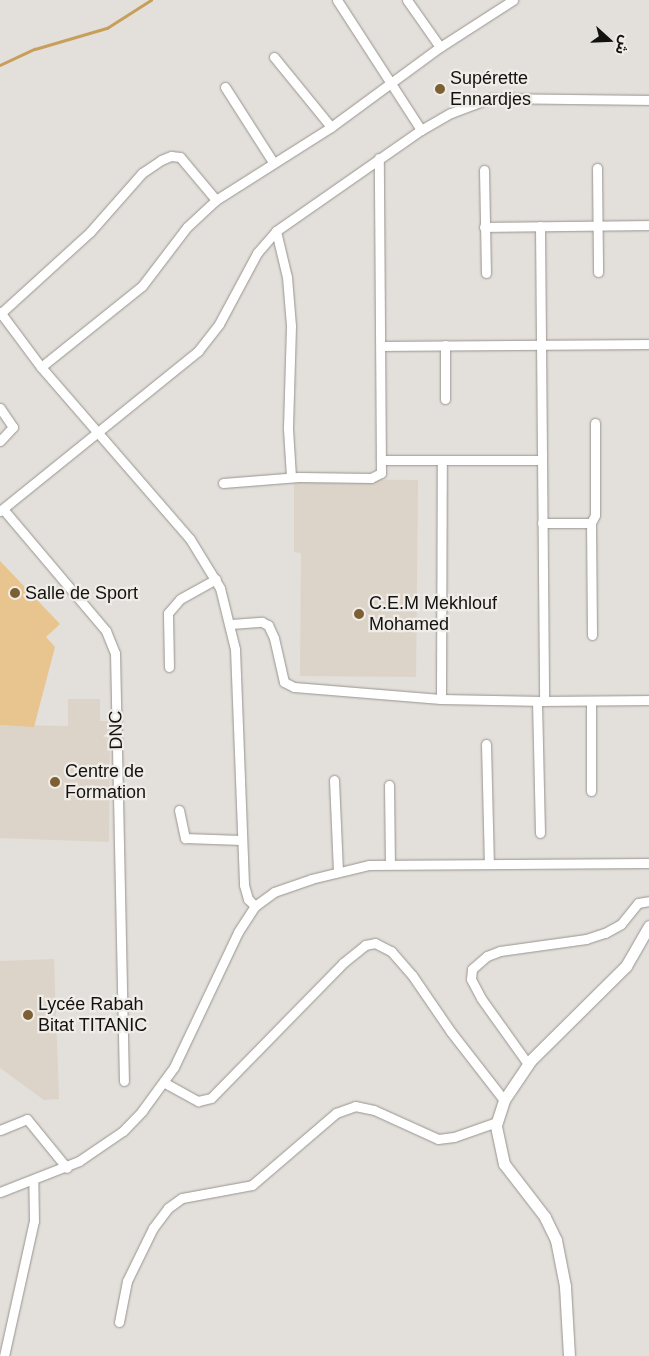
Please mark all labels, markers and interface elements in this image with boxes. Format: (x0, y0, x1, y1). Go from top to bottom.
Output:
north arrow (584, 15, 634, 65)
text: ش (612, 33, 634, 57)
place label: Supérette Ennardjes (450, 68, 531, 110)
marker: Supérette Ennardjes (434, 83, 446, 95)
place label: Salle de Sport (25, 582, 138, 604)
marker: Salle de Sport (9, 587, 21, 599)
place label: C.E.M Mekhlouf Mohamed (369, 593, 497, 636)
marker: C.E.M Mekhlouf Mohamed (353, 608, 365, 620)
street label: DNC (105, 710, 127, 750)
place label: Centre de Formation (65, 761, 146, 804)
marker: Centre de Formation (49, 776, 61, 788)
place label: Lycée Rabah Bitat TITANIC (38, 994, 148, 1036)
marker: Lycée Rabah Bitat TITANIC (22, 1009, 34, 1021)

